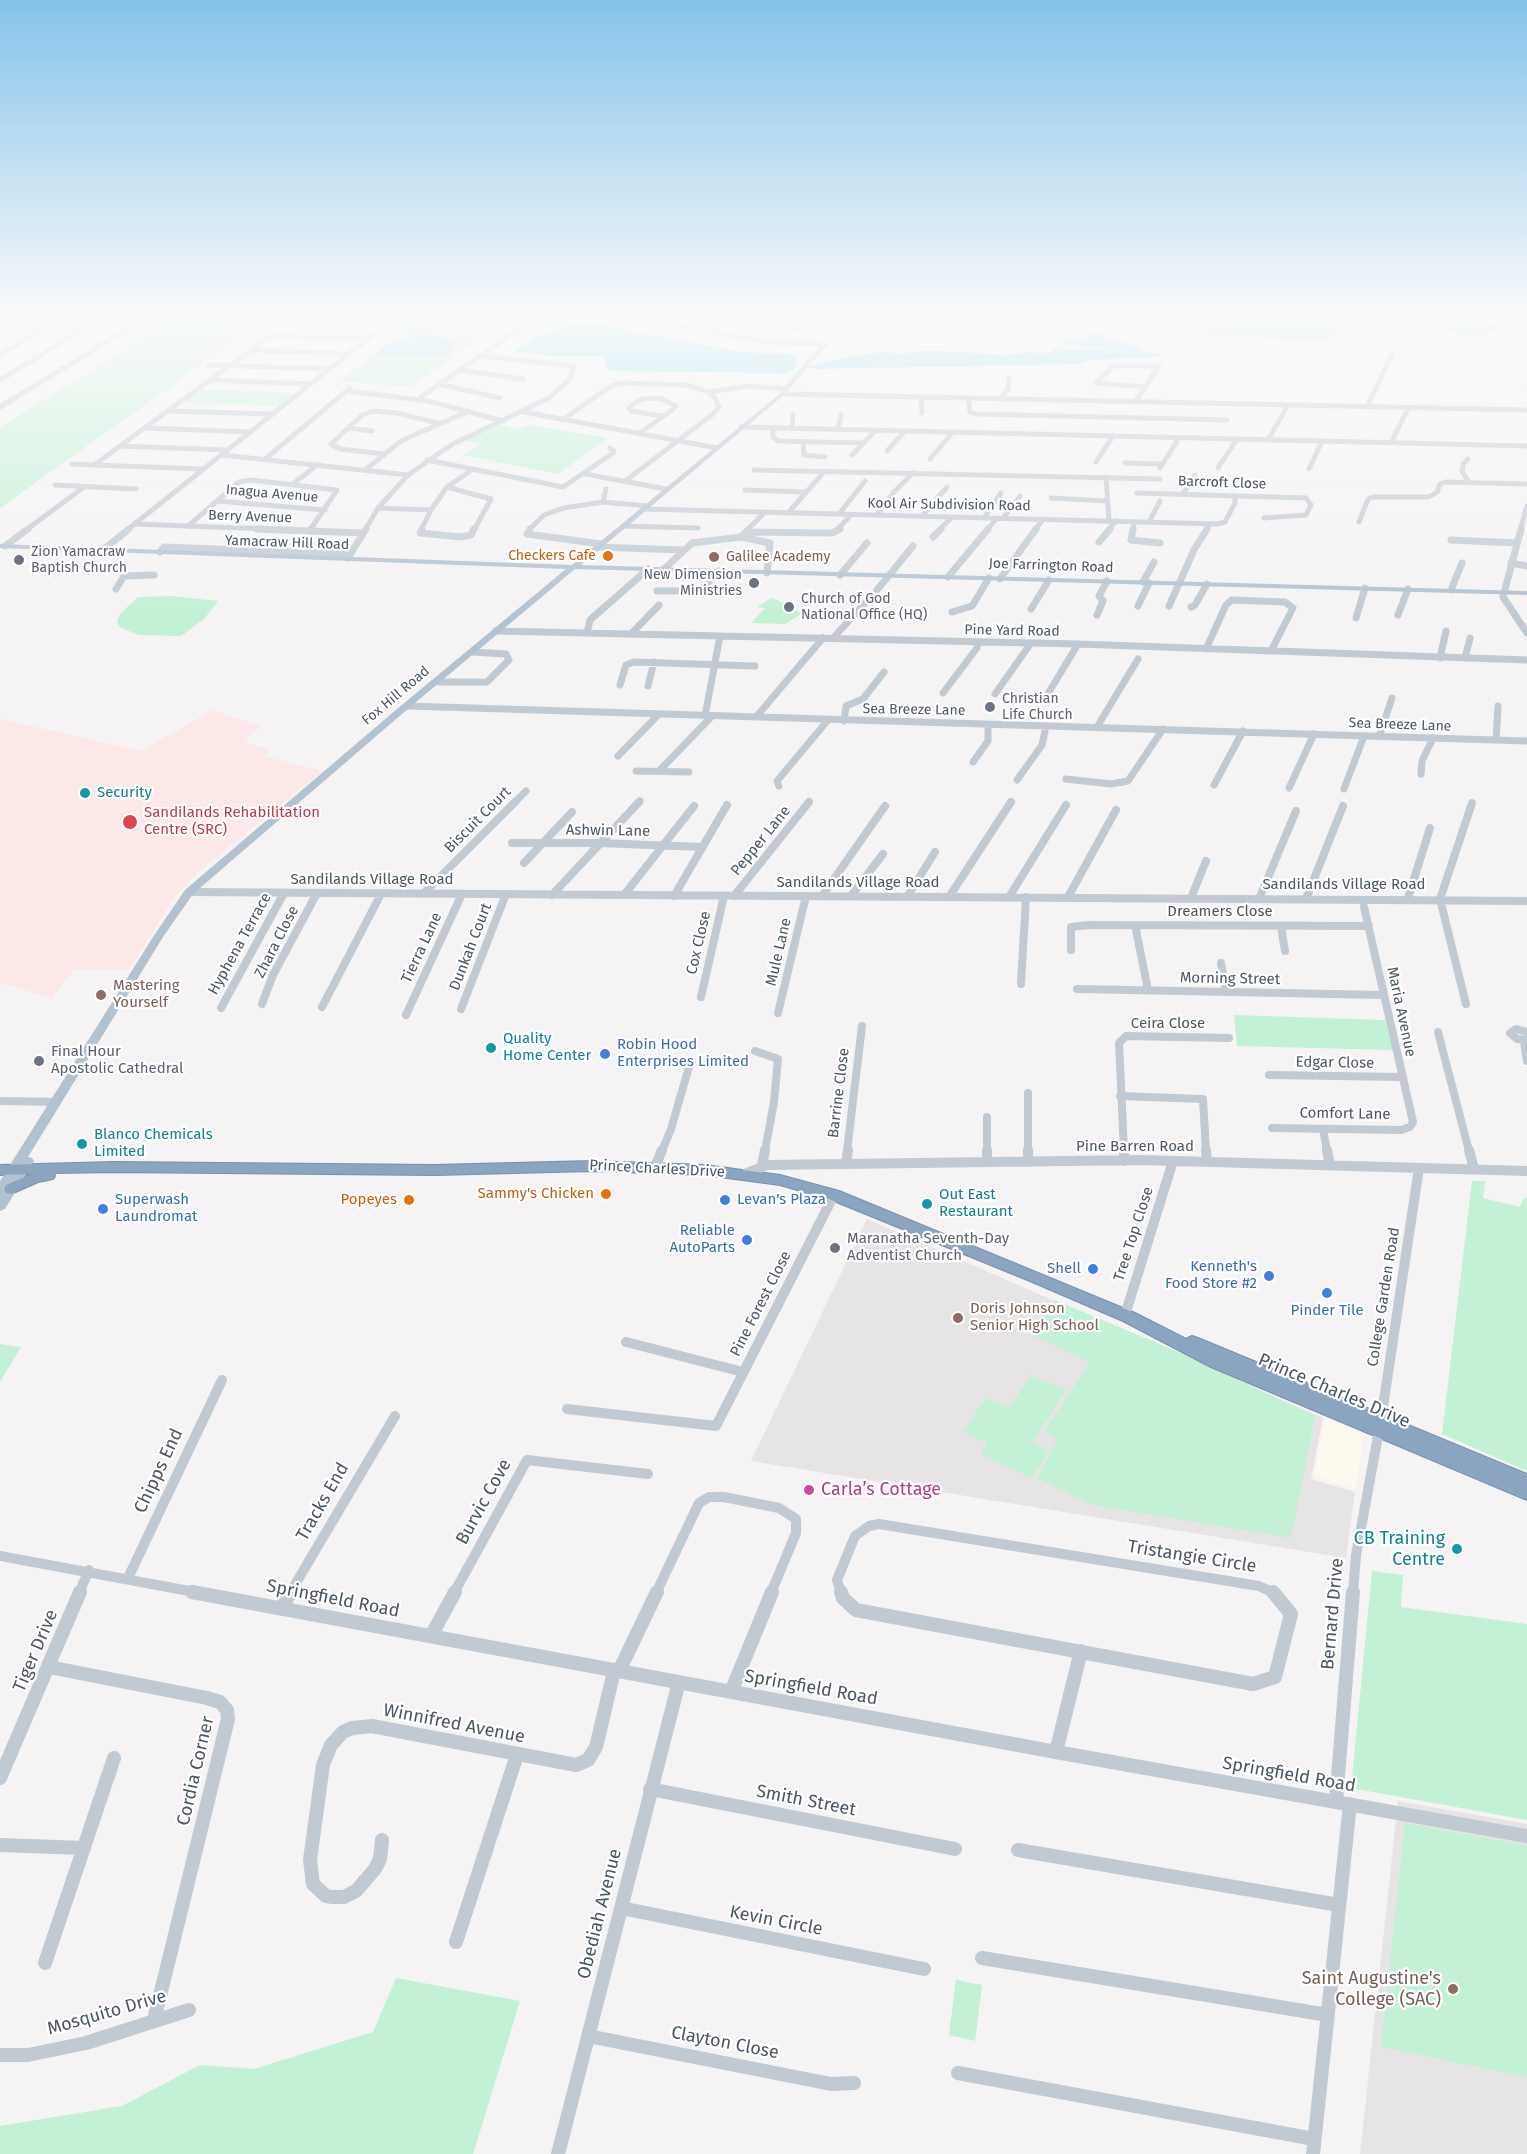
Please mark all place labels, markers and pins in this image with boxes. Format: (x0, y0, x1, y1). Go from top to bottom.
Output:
place label: Zion Yamacraw Baptish Church (31, 544, 127, 576)
place label: Checkers Cafe (508, 548, 596, 564)
marker: Checkers Cafe (601, 549, 615, 563)
place label: Galilee Academy (726, 549, 830, 565)
marker: Galilee Academy (707, 550, 721, 564)
marker: Zion Yamacraw Baptish Church (12, 553, 26, 567)
place label: New Dimension Ministries (643, 567, 742, 600)
marker: New Dimension Ministries (747, 576, 761, 590)
place label: Church of God National Office (HQ) (801, 591, 927, 624)
marker: Church of God National Office (HQ) (782, 600, 796, 614)
place label: Christian Life Church (1002, 691, 1073, 724)
marker: Christian Life Church (983, 700, 997, 714)
place label: Security (97, 784, 152, 802)
marker: Security (78, 786, 92, 800)
place label: Sandilands Rehabilitation Centre (SRC) (144, 804, 320, 839)
marker: Sandilands Rehabilitation Centre (SRC) (121, 813, 139, 831)
place label: Mastering Yourself (113, 977, 180, 1012)
marker: Mastering Yourself (94, 988, 108, 1002)
place label: Quality Home Center (503, 1030, 591, 1065)
place label: Robin Hood Enterprises Limited (617, 1036, 749, 1071)
marker: Quality Home Center (484, 1041, 498, 1055)
place label: Final Hour Apostolic Cathedral (51, 1043, 183, 1078)
marker: Robin Hood Enterprises Limited (598, 1047, 612, 1061)
marker: Final Hour Apostolic Cathedral (32, 1054, 46, 1068)
place label: Blanco Chemicals Limited (94, 1126, 213, 1161)
marker: Blanco Chemicals Limited (75, 1137, 89, 1151)
place label: Sammy's Chicken (478, 1185, 594, 1203)
place label: Out East Restaurant (939, 1186, 1013, 1221)
marker: Sammy's Chicken (599, 1187, 613, 1201)
place label: Superwash Laundromat (115, 1191, 197, 1226)
place label: Popeyes (340, 1191, 397, 1209)
place label: Levan's Plaza (737, 1191, 826, 1209)
marker: Popeyes (402, 1193, 416, 1207)
marker: Levan's Plaza (718, 1193, 732, 1207)
marker: Out East Restaurant (920, 1197, 934, 1211)
marker: Superwash Laundromat (96, 1202, 110, 1216)
place label: Reliable AutoParts (669, 1222, 735, 1257)
place label: Maranatha Seventh-Day Adventist Church (847, 1230, 1009, 1265)
marker: Reliable AutoParts (740, 1233, 754, 1247)
marker: Maranatha Seventh-Day Adventist Church (828, 1241, 842, 1255)
place label: Kenneth's Food Store #2 (1165, 1258, 1257, 1293)
place label: Shell (1047, 1260, 1081, 1278)
marker: Shell (1086, 1262, 1100, 1276)
marker: Kenneth's Food Store #2 (1262, 1269, 1276, 1283)
marker: Pinder Tile (1320, 1286, 1334, 1300)
place label: Doris Johnson Senior High School (970, 1300, 1099, 1335)
place label: Pinder Tile (1290, 1302, 1364, 1320)
marker: Doris Johnson Senior High School (951, 1311, 965, 1325)
place label: Carla’s Cottage (821, 1479, 941, 1501)
marker: Carla’s Cottage (802, 1483, 816, 1497)
place label: CB Training Centre (1354, 1528, 1445, 1570)
marker: CB Training Centre (1450, 1542, 1464, 1556)
place label: Saint Augustine's College (SAC) (1302, 1968, 1441, 2010)
marker: Saint Augustine's College (SAC) (1446, 1982, 1460, 1996)

